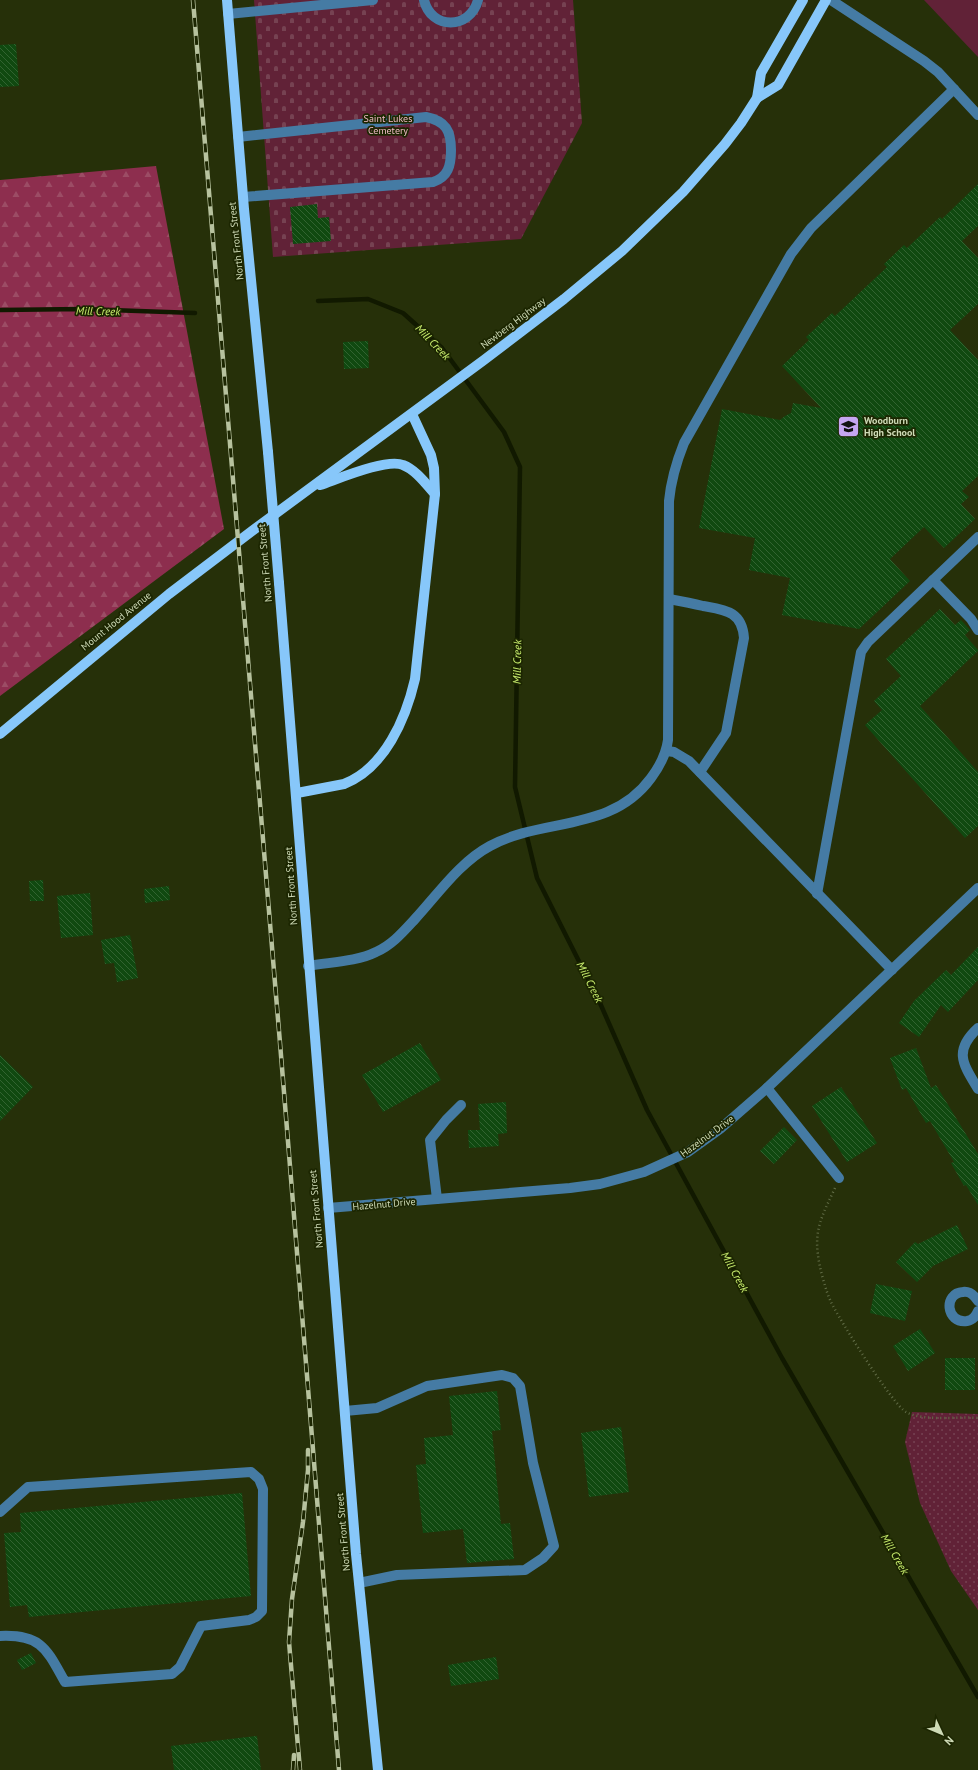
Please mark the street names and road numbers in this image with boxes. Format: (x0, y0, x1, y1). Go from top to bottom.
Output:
street label: North Front Street (225, 201, 247, 281)
street label: Newberg Highway (478, 294, 548, 352)
street label: North Front Street (255, 523, 275, 603)
street label: Mount Hood Avenue (78, 589, 154, 653)
street label: North Front Street (282, 846, 300, 926)
street label: Hazelnut Drive (678, 1112, 736, 1160)
street label: North Front Street (306, 1169, 326, 1249)
street label: Hazelnut Drive (352, 1195, 416, 1213)
street label: North Front Street (333, 1492, 353, 1572)

